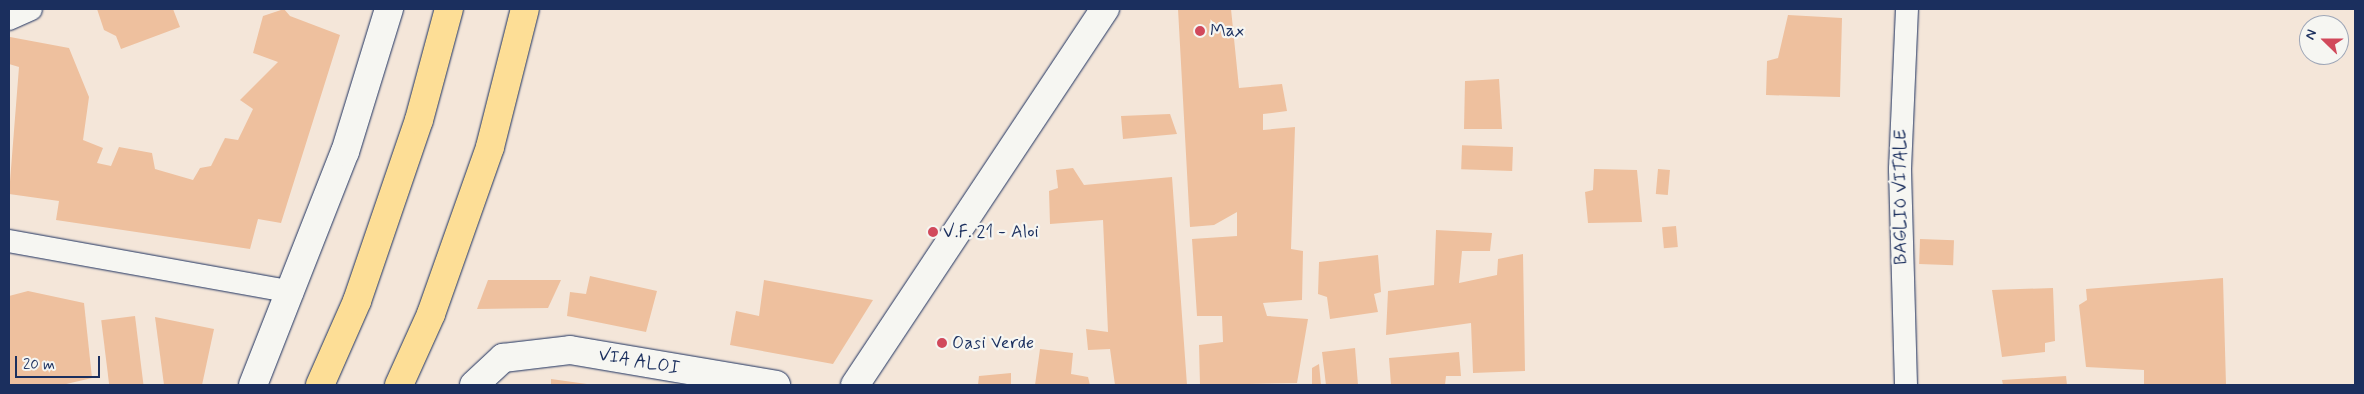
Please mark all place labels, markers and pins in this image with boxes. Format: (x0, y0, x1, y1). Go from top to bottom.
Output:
place label: Max (1210, 20, 1244, 42)
marker: Max (1194, 25, 1206, 37)
place label: V.F. 21 - Aloi (943, 221, 1039, 243)
marker: V.F. 21 - Aloi (927, 226, 939, 238)
place label: Oasi Verde (952, 332, 1034, 354)
marker: Oasi Verde (936, 337, 948, 349)

